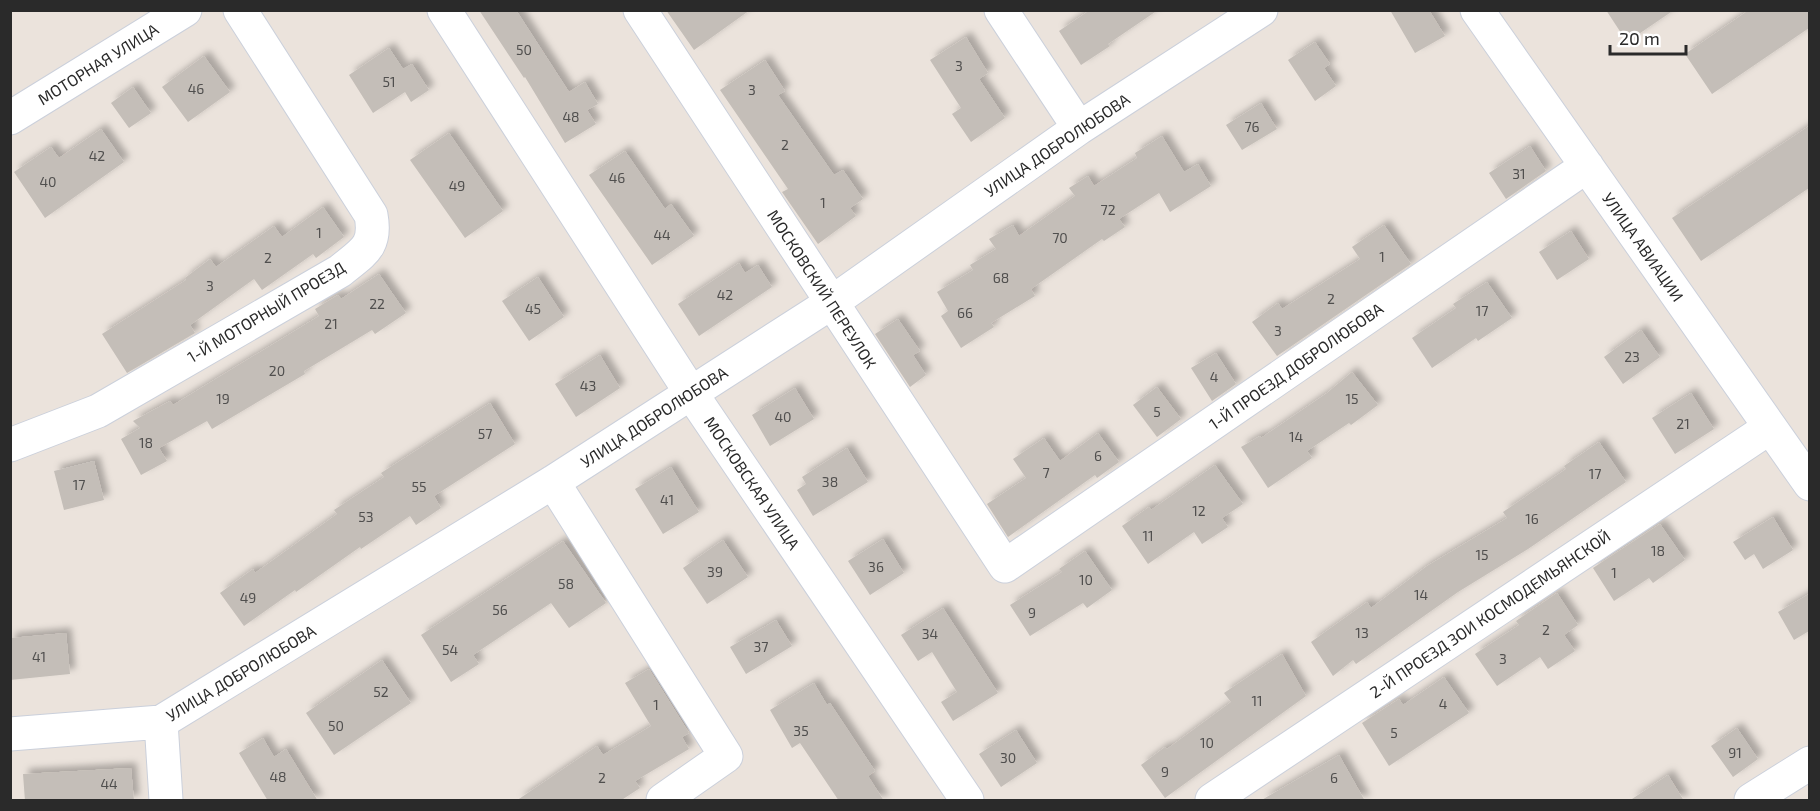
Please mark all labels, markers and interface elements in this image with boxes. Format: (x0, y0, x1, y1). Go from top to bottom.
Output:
scale bar (1610, 18, 1686, 56)
street label: МОТОРНАЯ УЛИЦА (34, 19, 162, 108)
text: 20 m (1619, 27, 1660, 49)
house number: 50 (516, 41, 532, 58)
house number: 3 (955, 57, 963, 74)
house number: 51 (382, 73, 396, 90)
house number: 46 (188, 80, 204, 97)
house number: 3 (748, 81, 756, 98)
street label: УЛИЦА ДОБРОЛЮБОВА (981, 89, 1133, 200)
house number: 48 (562, 108, 580, 125)
house number: 76 (1244, 118, 1260, 135)
house number: 2 (781, 136, 789, 153)
house number: 42 (89, 147, 105, 164)
house number: 31 (1512, 165, 1526, 182)
house number: 46 (609, 169, 625, 186)
house number: 40 (39, 173, 57, 190)
house number: 49 (449, 177, 465, 194)
street label: УЛИЦА АВИАЦИИ (1599, 189, 1688, 305)
house number: 1 (820, 194, 826, 211)
house number: 72 (1100, 201, 1116, 218)
street label: МОСКОВСКИЙ ПЕРЕУЛОК (764, 206, 881, 372)
house number: 1 (316, 224, 322, 241)
house number: 44 (653, 226, 671, 243)
house number: 70 (1052, 229, 1068, 246)
house number: 1 (1379, 248, 1385, 265)
house number: 2 (264, 249, 272, 266)
street label: 1-Й МОТОРНЫЙ ПРОЕЗД (184, 257, 348, 366)
house number: 68 (993, 269, 1009, 286)
house number: 3 (206, 277, 214, 294)
house number: 42 (717, 286, 733, 303)
house number: 2 (1327, 290, 1335, 307)
house number: 22 (369, 295, 385, 312)
street label: 1-Й ПРОЕЗД ДОБРОЛЮБОВА (1205, 298, 1386, 433)
house number: 45 (525, 300, 541, 317)
house number: 17 (1476, 302, 1488, 319)
house number: 66 (957, 304, 973, 321)
house number: 21 (324, 315, 338, 332)
house number: 3 (1274, 322, 1282, 339)
house number: 23 (1624, 348, 1640, 365)
house number: 20 (269, 362, 285, 379)
street label: УЛИЦА ДОБРОЛЮБОВА (577, 362, 731, 471)
house number: 4 (1210, 368, 1218, 385)
house number: 43 (580, 377, 596, 394)
house number: 19 (216, 390, 230, 407)
house number: 15 (1345, 390, 1359, 407)
house number: 5 (1153, 403, 1161, 420)
house number: 40 (774, 408, 792, 425)
street label: МОСКОВСКАЯ УЛИЦА (701, 412, 804, 553)
house number: 21 (1676, 415, 1690, 432)
house number: 57 (478, 425, 492, 442)
house number: 14 (1289, 428, 1303, 445)
house number: 18 (139, 434, 153, 451)
house number: 6 (1094, 447, 1102, 464)
house number: 7 (1042, 464, 1050, 481)
house number: 17 (1589, 465, 1601, 482)
house number: 38 (822, 473, 838, 490)
house number: 17 (73, 476, 85, 493)
house number: 55 (411, 478, 427, 495)
house number: 41 (660, 491, 674, 508)
house number: 12 (1192, 502, 1206, 519)
house number: 53 (358, 508, 374, 525)
house number: 16 (1525, 510, 1539, 527)
street label: 2-Й ПРОЕЗД ЗОИ КОСМОДЕМЬЯНСКОЙ (1366, 526, 1614, 702)
house number: 11 (1142, 527, 1154, 544)
house number: 18 (1651, 542, 1665, 559)
house number: 15 (1475, 546, 1489, 563)
house number: 36 (868, 558, 884, 575)
house number: 39 (707, 563, 723, 580)
house number: 1 (1611, 564, 1617, 581)
house number: 10 (1079, 571, 1093, 588)
house number: 58 (558, 575, 574, 592)
house number: 14 (1414, 586, 1428, 603)
house number: 49 (240, 589, 256, 606)
house number: 56 (492, 601, 508, 618)
house number: 9 (1028, 604, 1036, 621)
street label: УЛИЦА ДОБРОЛЮБОВА (163, 620, 319, 725)
house number: 2 (1542, 622, 1550, 638)
house number: 13 (1355, 624, 1369, 641)
house number: 34 (922, 625, 938, 642)
house number: 37 (754, 638, 768, 655)
house number: 54 (442, 641, 458, 658)
house number: 41 (32, 648, 46, 665)
house number: 3 (1499, 650, 1507, 667)
house number: 52 (373, 683, 389, 700)
house number: 11 (1251, 692, 1263, 709)
house number: 4 (1439, 695, 1447, 712)
house number: 1 (653, 696, 659, 713)
house number: 50 (328, 717, 344, 734)
house number: 35 (793, 722, 809, 739)
house number: 5 (1390, 724, 1398, 741)
house number: 10 (1200, 734, 1214, 751)
house number: 91 (1728, 744, 1742, 761)
house number: 30 (1000, 749, 1016, 766)
house number: 9 (1161, 763, 1169, 780)
house number: 48 (269, 768, 287, 785)
house number: 2 (598, 769, 606, 786)
house number: 6 (1330, 769, 1338, 786)
house number: 44 (100, 775, 118, 792)

